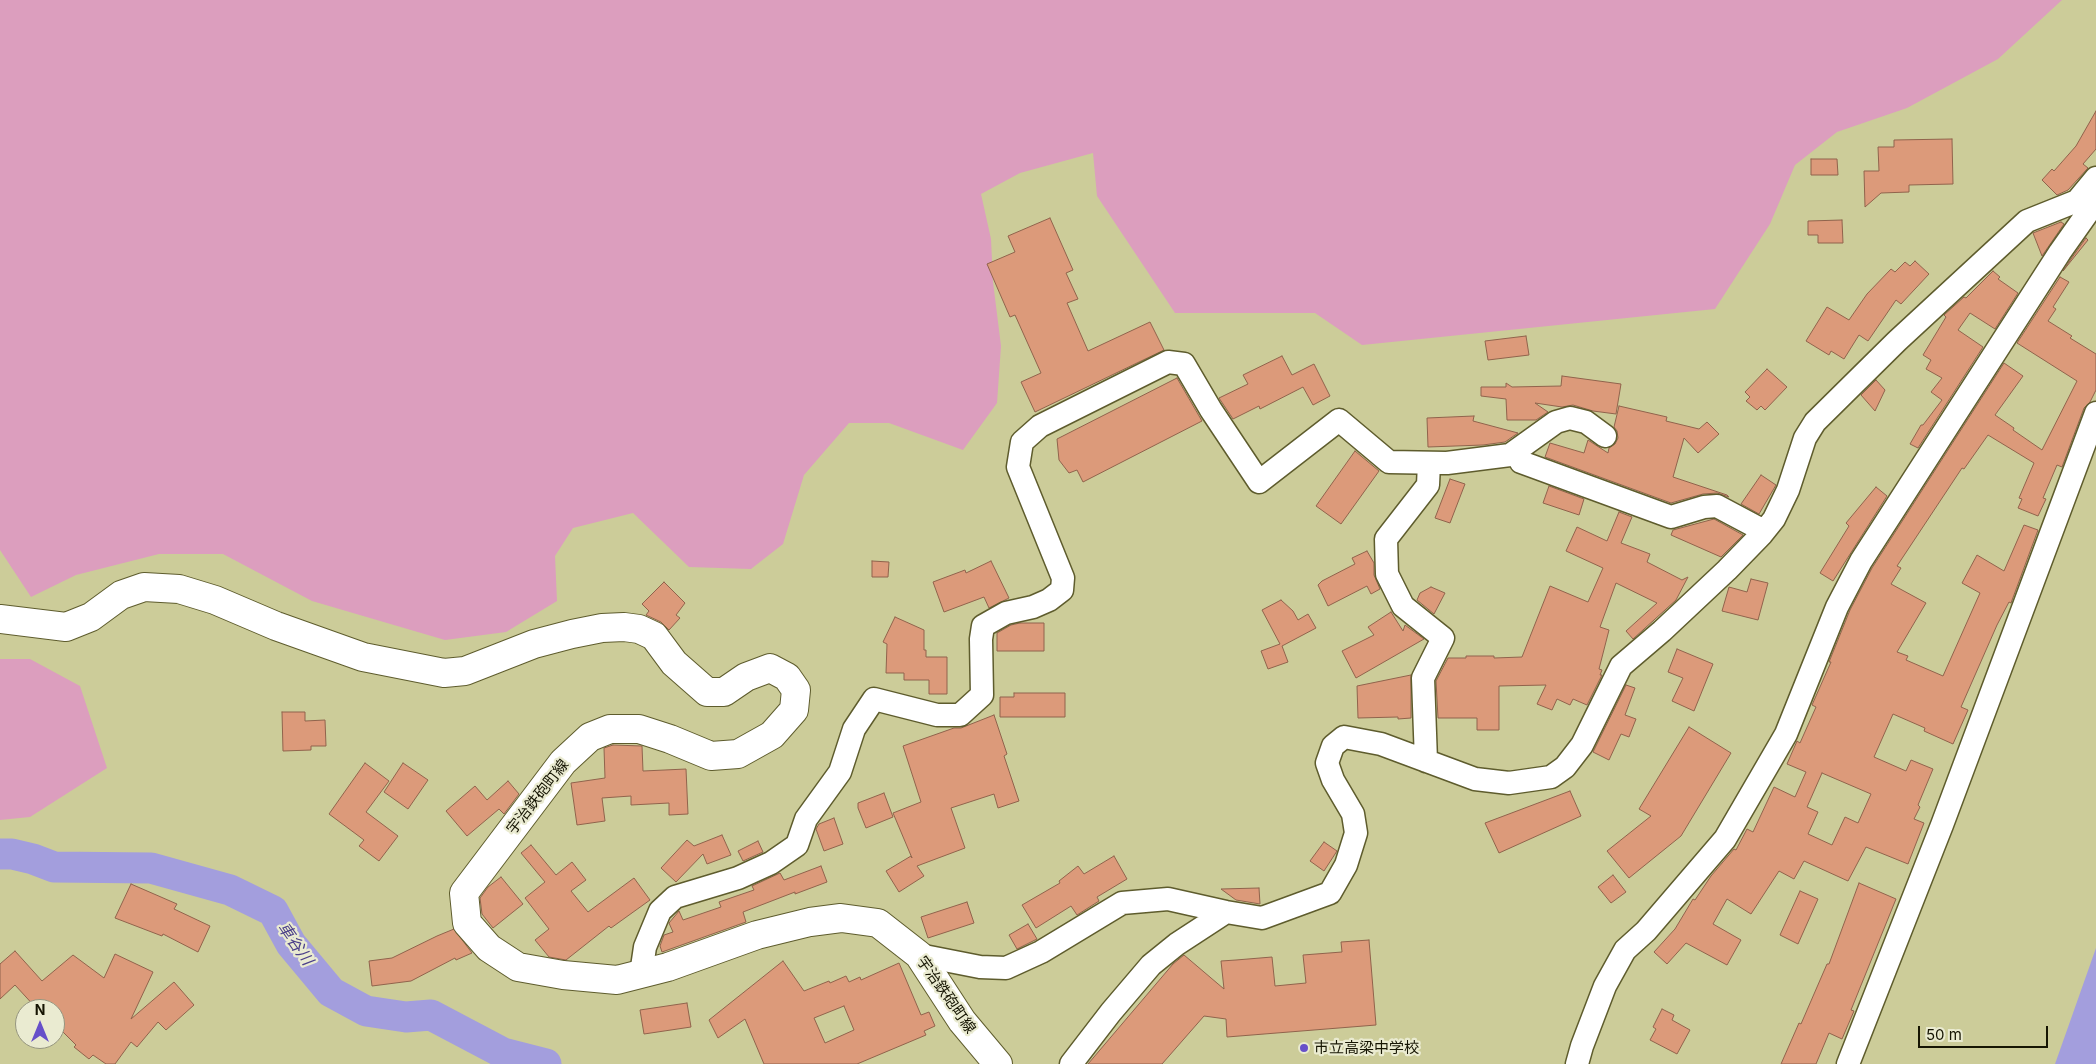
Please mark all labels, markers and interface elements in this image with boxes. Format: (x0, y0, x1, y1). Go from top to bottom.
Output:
street label: 宇治鉄砲町線 (503, 756, 573, 838)
water label: 車谷川 (273, 919, 317, 969)
street label: 宇治鉄砲町線 (913, 953, 979, 1037)
north arrow (15, 999, 65, 1049)
text: N (35, 1001, 45, 1018)
scale bar (1921, 1016, 2051, 1048)
text: 50 m (1926, 1025, 1962, 1044)
place label: 市立高梁中学校 (1314, 1039, 1419, 1057)
marker: 市立高梁中学校 (1298, 1042, 1310, 1054)

